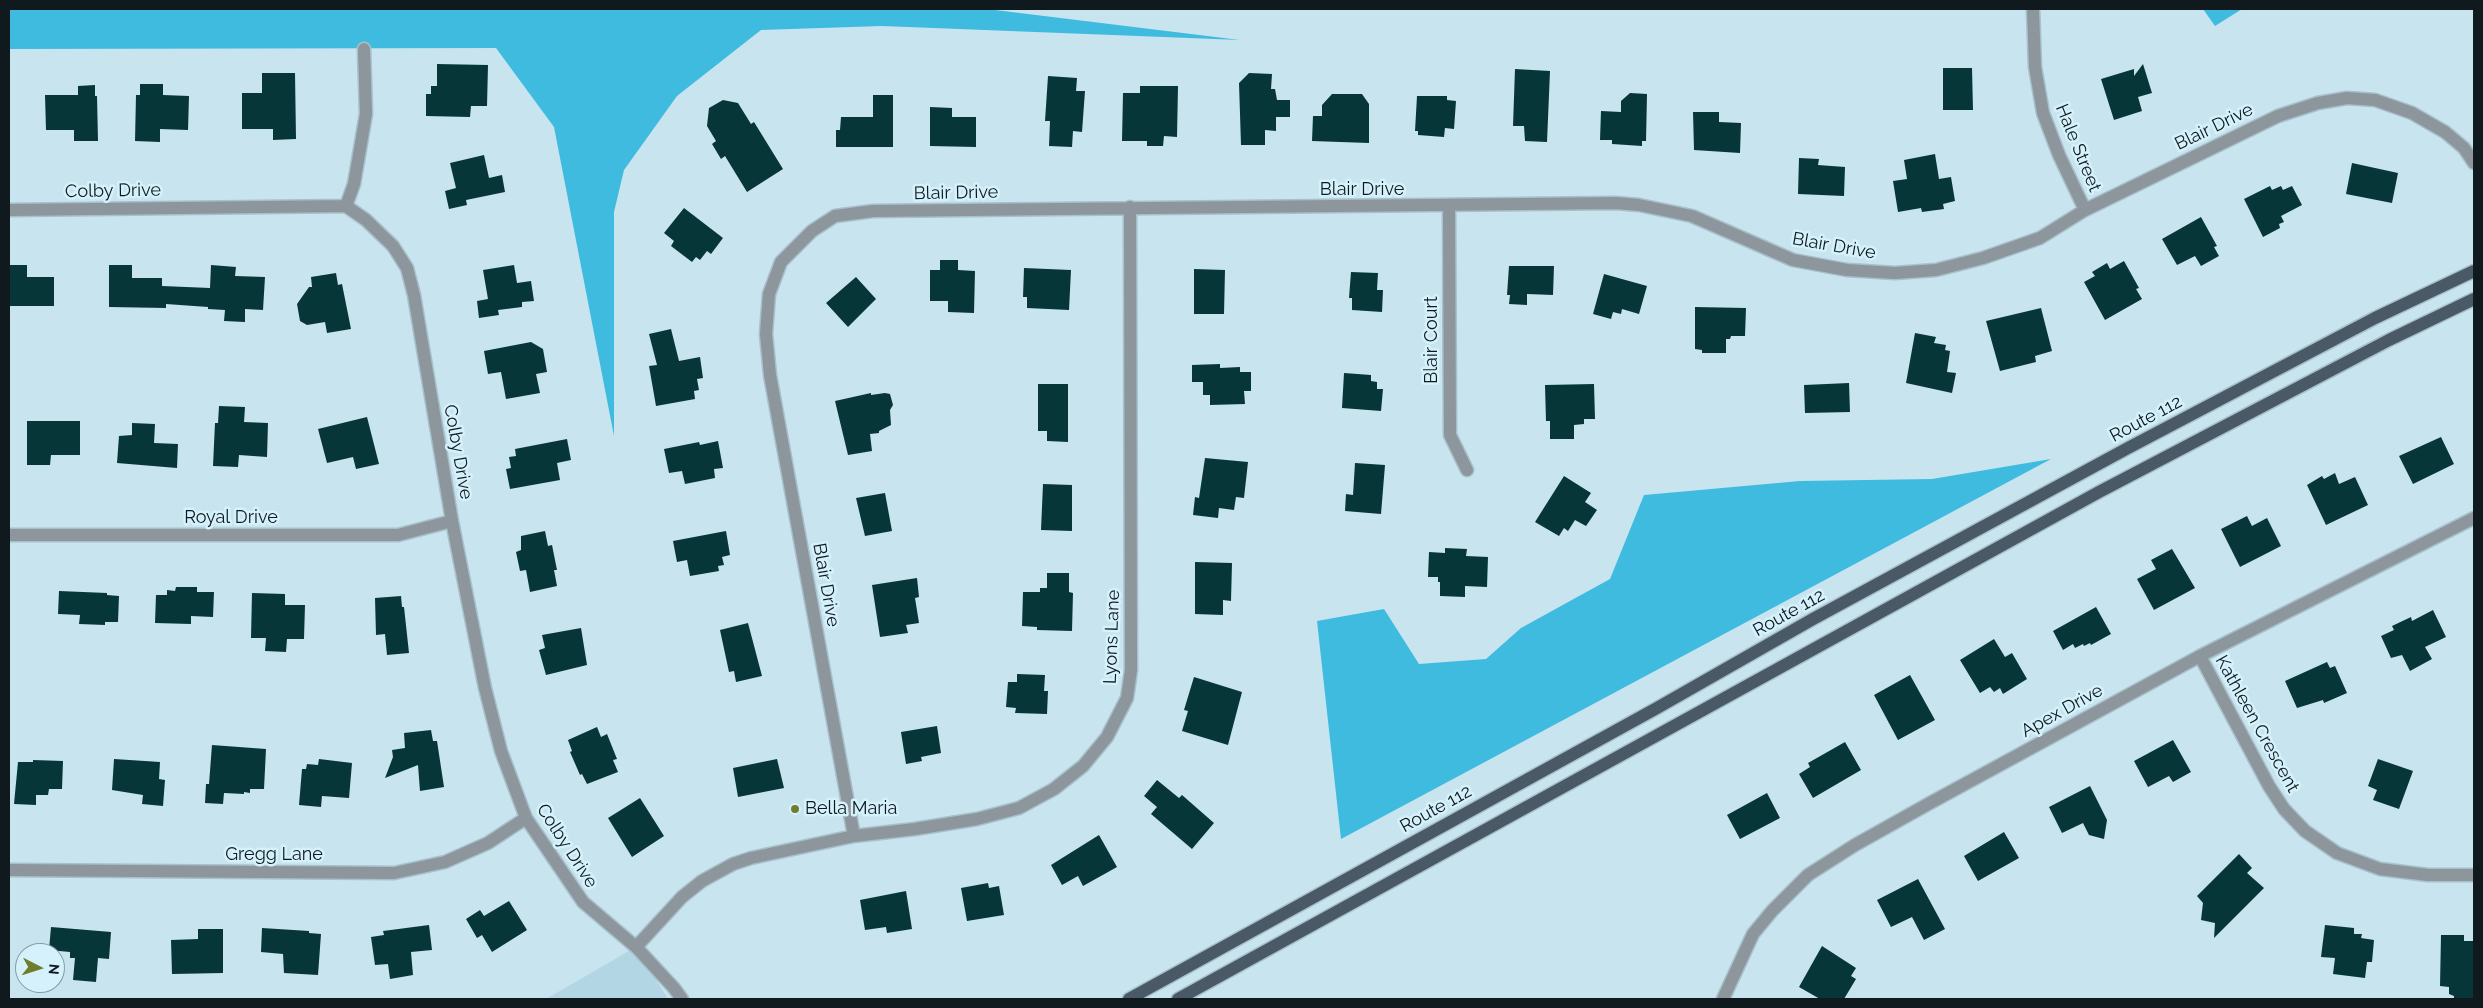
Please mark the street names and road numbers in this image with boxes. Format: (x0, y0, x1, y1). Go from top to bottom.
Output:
street label: Blair Drive (2171, 99, 2257, 155)
street label: Hale Street (2051, 101, 2105, 195)
street label: Colby Drive (65, 179, 161, 203)
street label: Blair Drive (1320, 179, 1404, 201)
street label: Blair Drive (914, 181, 998, 205)
street label: Blair Drive (1791, 228, 1877, 264)
street label: Blair Court (1421, 296, 1443, 384)
street label: Route 112 (2106, 391, 2186, 447)
street label: Colby Drive (439, 403, 477, 501)
street label: Royal Drive (184, 507, 278, 529)
street label: Blair Drive (808, 542, 844, 628)
street label: Route 112 (1749, 584, 1829, 642)
street label: Lyons Lane (1100, 589, 1124, 685)
street label: Kathleen Crescent (2210, 652, 2304, 796)
street label: Apex Drive (2017, 680, 2107, 742)
street label: Route 112 (1396, 780, 1476, 838)
street label: Colby Drive (532, 800, 602, 892)
street label: Gregg Lane (225, 844, 323, 866)

